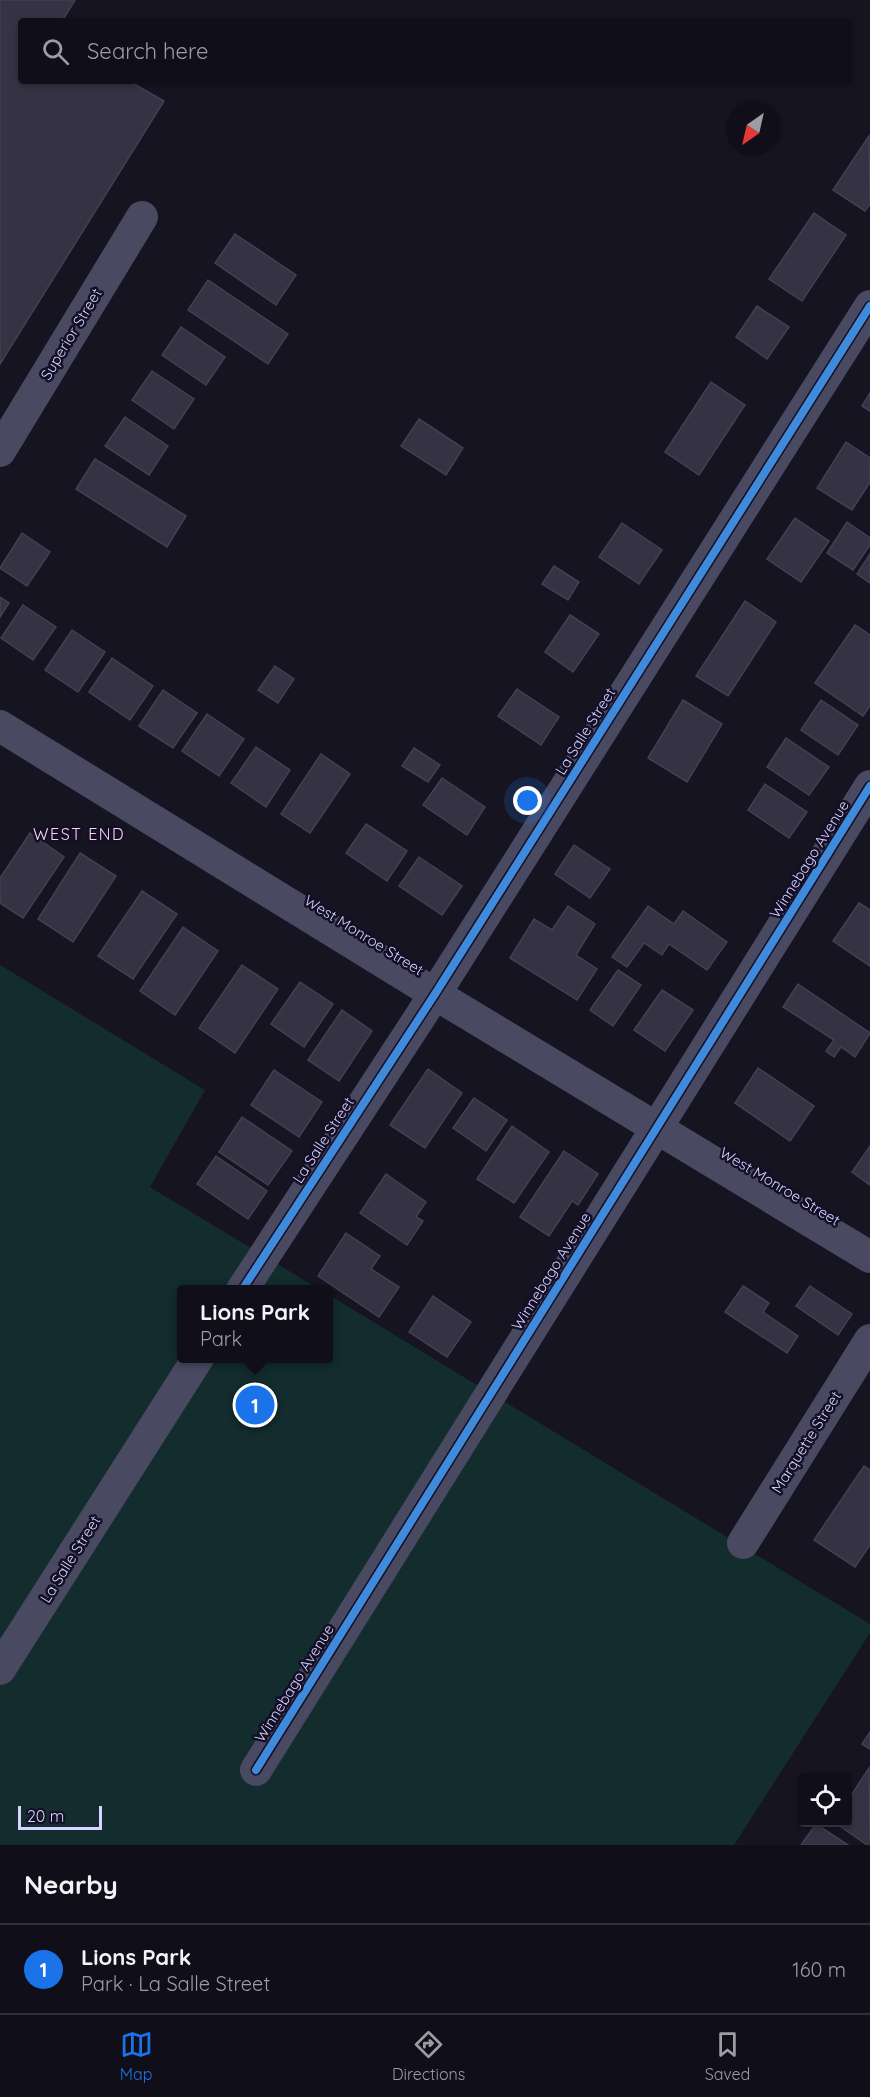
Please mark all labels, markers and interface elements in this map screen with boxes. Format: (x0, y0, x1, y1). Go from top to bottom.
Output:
search box (18, 18, 852, 84)
icon: search (39, 35, 72, 68)
text: Search here (87, 37, 208, 65)
north arrow (726, 102, 780, 156)
street label: Superior Street (36, 285, 106, 383)
street label: La Salle Street (551, 684, 619, 778)
your location (513, 786, 542, 815)
street label: Winnebago Avenue (765, 797, 853, 921)
district label: WEST END (33, 824, 125, 844)
street label: West Monroe Street (301, 891, 427, 979)
street label: La Salle Street (288, 1093, 358, 1187)
street label: West Monroe Street (716, 1143, 844, 1229)
street label: Winnebago Avenue (507, 1209, 595, 1333)
popup (177, 1285, 333, 1363)
text: Lions Park (200, 1298, 310, 1326)
text: Park (200, 1326, 242, 1351)
pin: 1 (236, 1382, 274, 1428)
street label: Marquette Street (767, 1387, 845, 1497)
street label: La Salle Street (36, 1512, 104, 1606)
street label: Winnebago Avenue (250, 1621, 338, 1745)
map controls (798, 1773, 852, 1827)
button: locate (798, 1773, 852, 1827)
scale bar (18, 1803, 102, 1830)
text: 20 m (27, 1806, 64, 1826)
text: Nearby (24, 1868, 118, 1901)
text: Lions Park (81, 1943, 191, 1971)
text: 1 (40, 1957, 47, 1982)
text: 160 m (792, 1957, 846, 1982)
text: Park · La Salle Street (81, 1971, 270, 1996)
tab: Map (120, 2028, 153, 2084)
tab: Directions (392, 2028, 465, 2084)
tab: Saved (705, 2028, 750, 2084)

